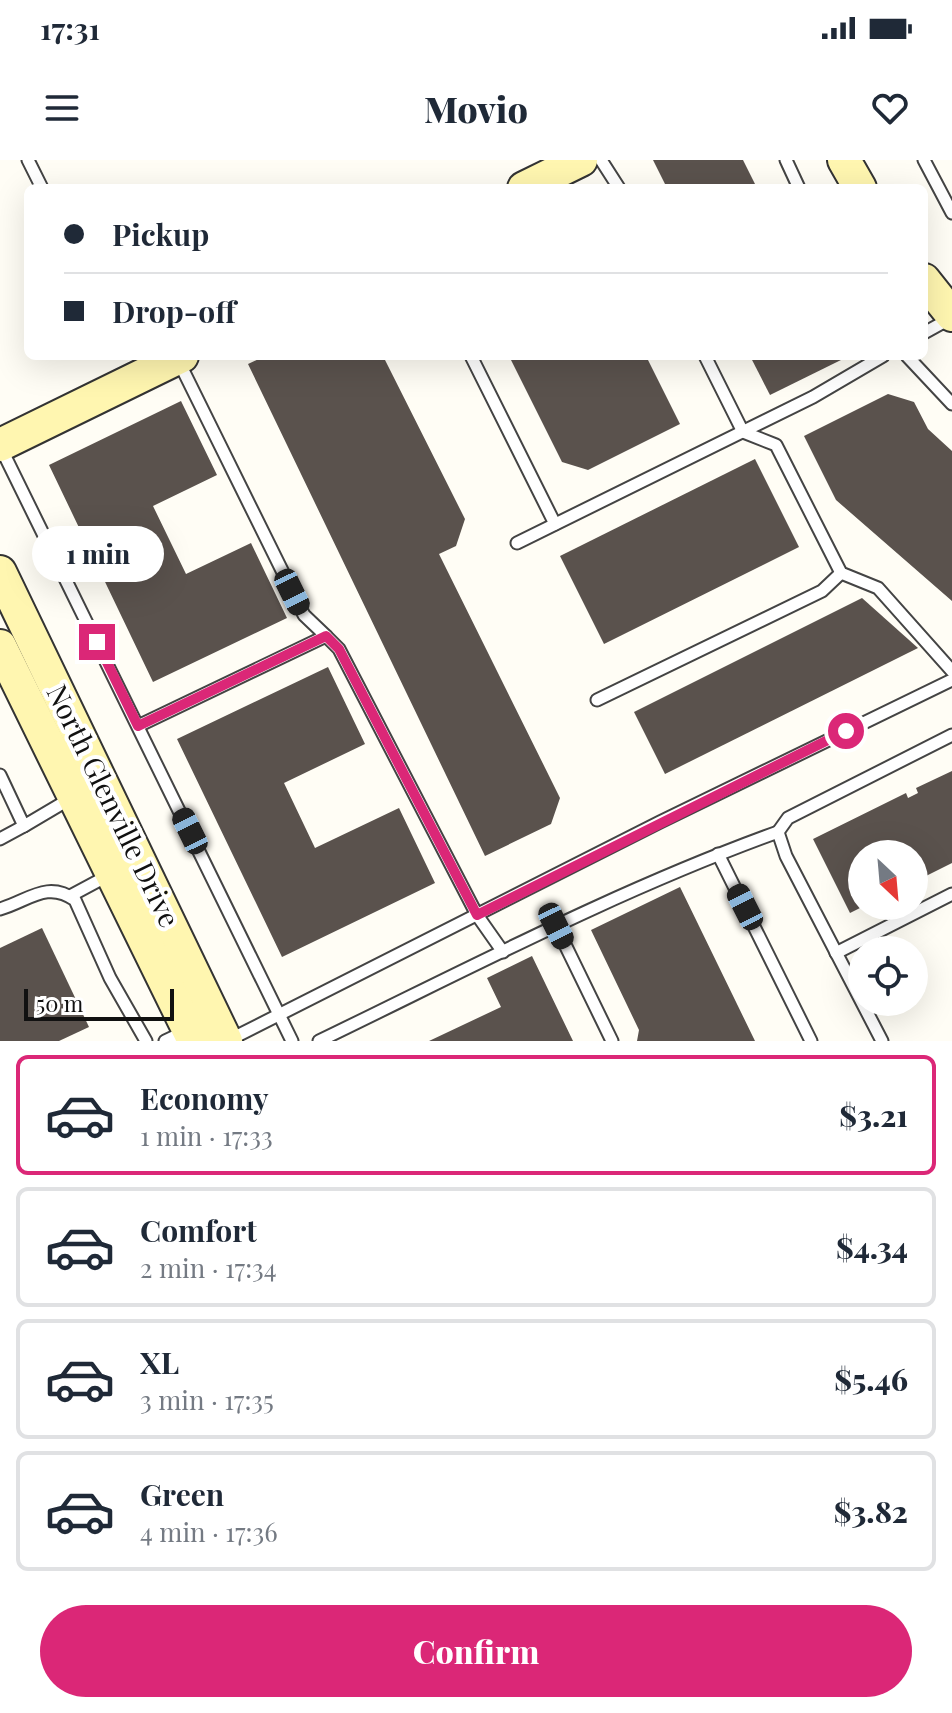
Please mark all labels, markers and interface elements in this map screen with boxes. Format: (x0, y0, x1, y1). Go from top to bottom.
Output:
text: 17:31 (40, 8, 100, 48)
text: Movio (424, 84, 528, 132)
icon: menu (40, 86, 84, 130)
icon: heart (868, 86, 912, 130)
text: Pickup (112, 214, 209, 254)
text: Drop-off (112, 291, 236, 331)
callout: 1 min (31, 526, 163, 582)
text: 1 min (66, 536, 130, 571)
car (271, 565, 313, 619)
route end (79, 624, 115, 660)
street label: North Glenville Drive (40, 678, 189, 933)
route start (828, 713, 864, 749)
car (169, 804, 211, 858)
north arrow (848, 840, 928, 920)
map controls (848, 840, 928, 1016)
car (723, 880, 767, 934)
car (535, 899, 577, 953)
button: locate (848, 936, 928, 1016)
scale bar (24, 985, 174, 1021)
text: 50 m (36, 988, 83, 1018)
text: Economy (140, 1078, 269, 1118)
icon: car (44, 1079, 116, 1151)
text: $3.21 (839, 1095, 908, 1135)
text: 1 min · 17:33 (140, 1118, 273, 1153)
text: Comfort (140, 1210, 257, 1250)
icon: car (44, 1211, 116, 1283)
text: $4.34 (836, 1227, 908, 1267)
text: 2 min · 17:34 (140, 1250, 277, 1285)
text: XL (140, 1342, 179, 1382)
icon: car (44, 1343, 116, 1415)
text: $5.46 (834, 1359, 908, 1399)
text: 3 min · 17:35 (140, 1382, 274, 1417)
text: Green (140, 1474, 224, 1514)
icon: car (44, 1475, 116, 1547)
text: $3.82 (834, 1491, 908, 1531)
text: 4 min · 17:36 (140, 1514, 278, 1549)
button: Confirm (40, 1605, 912, 1697)

